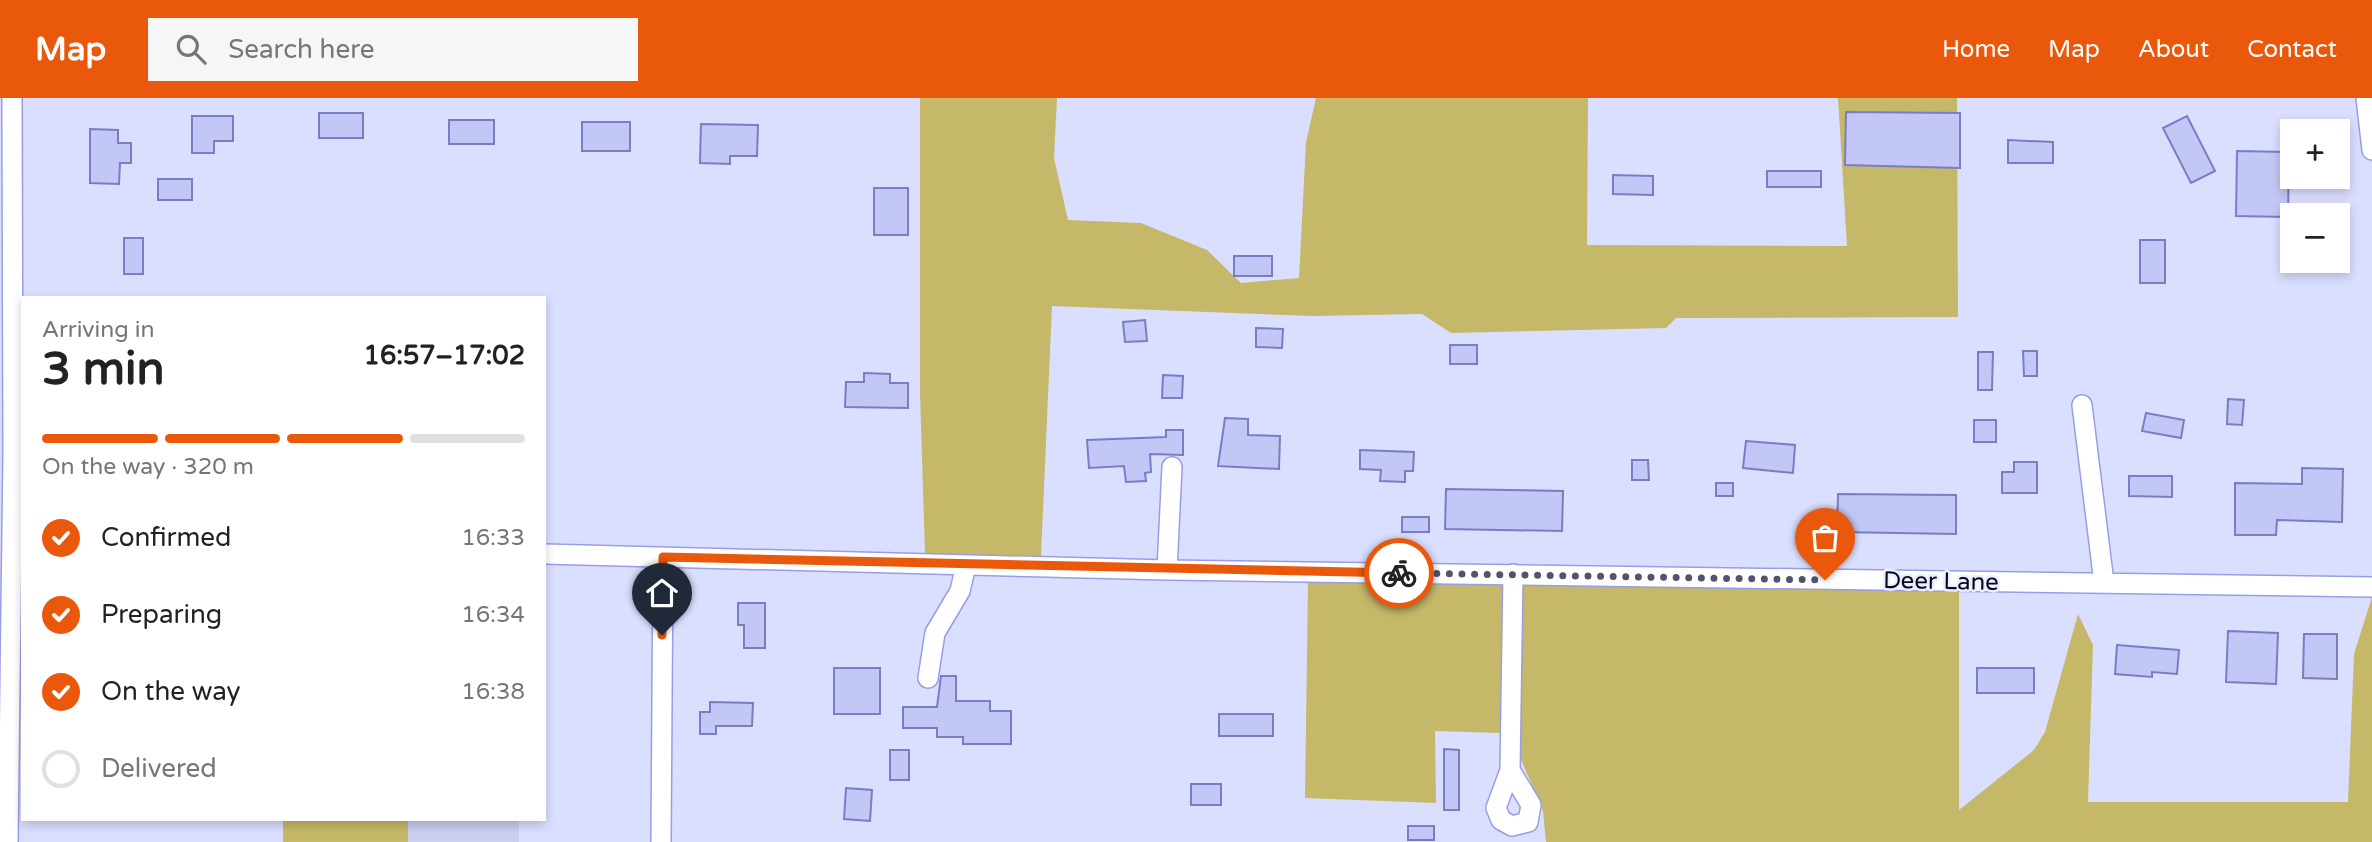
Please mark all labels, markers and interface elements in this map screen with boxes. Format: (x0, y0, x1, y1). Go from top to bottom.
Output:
search box (148, 18, 638, 81)
text: Map (35, 30, 106, 69)
icon: search (172, 30, 210, 68)
text: Search here (228, 34, 374, 65)
text: Home (1942, 35, 2010, 64)
text: Map (2048, 35, 2100, 64)
text: About (2138, 35, 2209, 64)
text: Contact (2247, 35, 2337, 64)
map controls (2280, 119, 2350, 273)
button: + (2280, 119, 2350, 189)
button: − (2280, 203, 2350, 273)
text: Arriving in (42, 316, 155, 344)
text: 16:57–17:02 (364, 340, 525, 371)
text: 3 min (42, 342, 165, 397)
text: On the way · 320 m (42, 453, 254, 481)
pin (1795, 508, 1855, 580)
icon: check (42, 519, 80, 557)
icon: bag (1806, 519, 1844, 557)
text: Confirmed (101, 522, 231, 553)
text: 16:33 (461, 524, 525, 552)
courier (1364, 538, 1434, 608)
icon: bike (1380, 554, 1418, 592)
pin (632, 563, 692, 635)
street label: Deer Lane (1883, 566, 1999, 597)
icon: home (643, 574, 681, 612)
icon: check (42, 596, 80, 634)
text: Preparing (101, 599, 222, 630)
text: 16:34 (461, 601, 525, 629)
icon: check (42, 673, 80, 711)
text: On the way (101, 676, 241, 707)
text: 16:38 (461, 678, 525, 706)
text: Delivered (101, 753, 217, 784)

